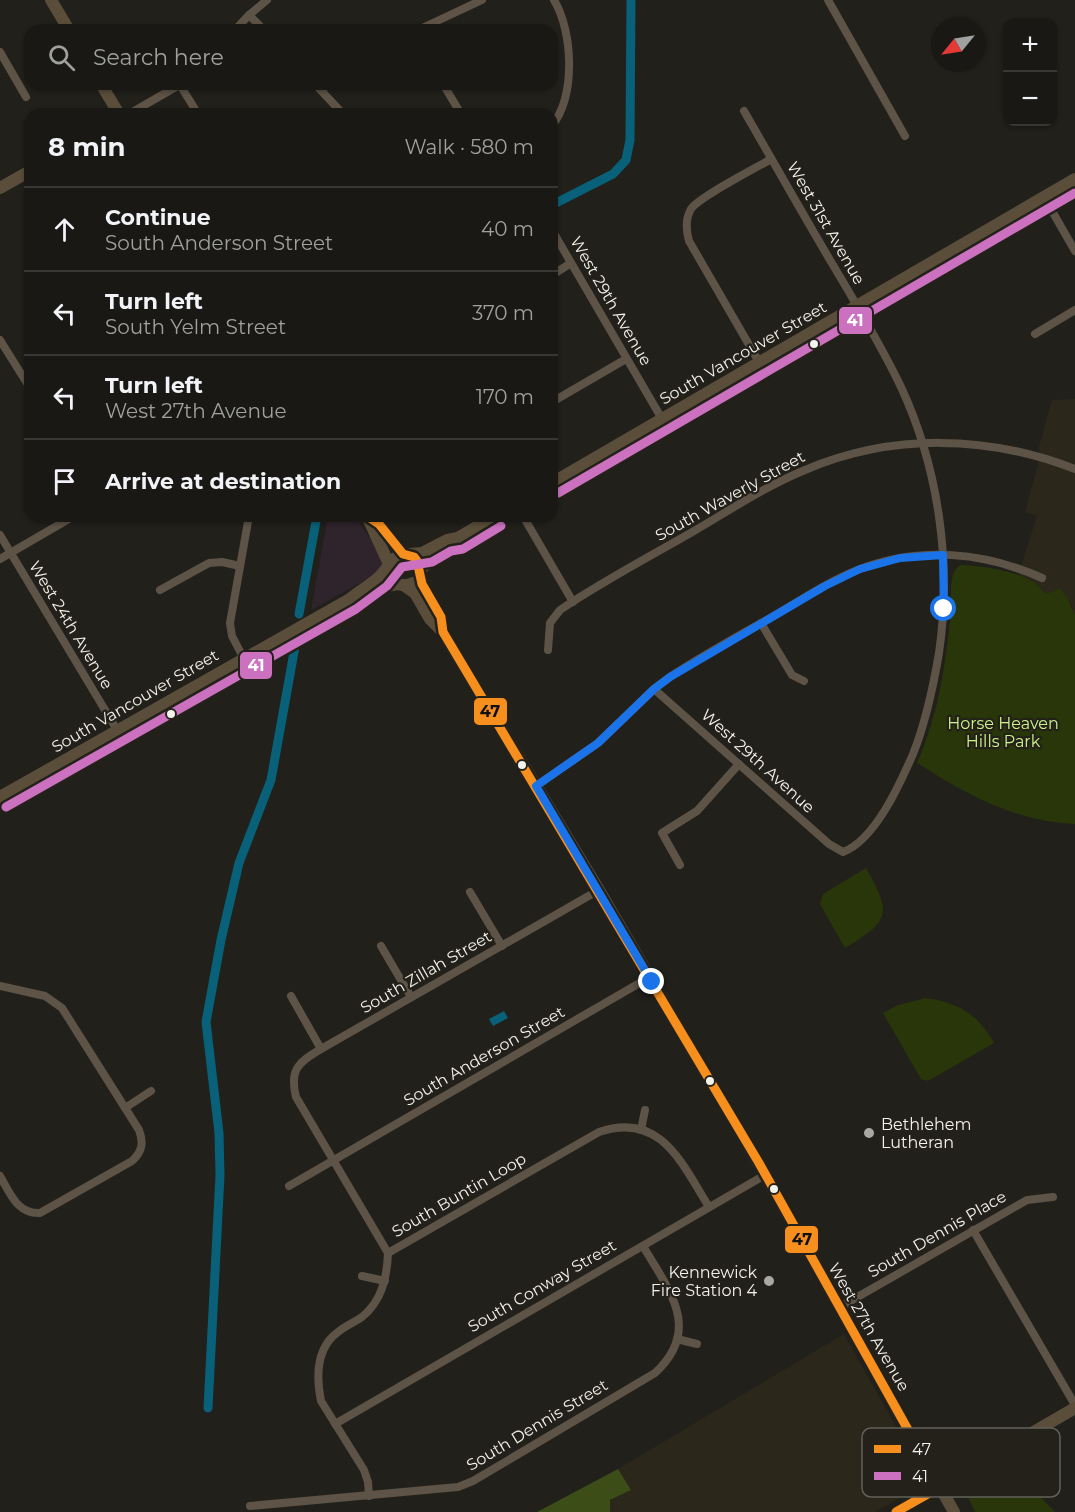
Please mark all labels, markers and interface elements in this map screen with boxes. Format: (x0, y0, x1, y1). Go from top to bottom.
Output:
north arrow (931, 18, 985, 72)
map controls (1003, 18, 1057, 126)
button: + (1003, 18, 1057, 72)
search box (24, 24, 558, 90)
icon: search (45, 41, 78, 74)
text: Search here (93, 44, 224, 71)
button: − (1003, 72, 1057, 126)
text: 8 min (48, 131, 126, 163)
text: Walk · 580 m (404, 135, 534, 159)
street label: West 31st Avenue (783, 158, 869, 288)
text: Continue (105, 204, 211, 231)
icon: ahead (48, 213, 81, 246)
text: 40 m (481, 217, 534, 241)
text: South Anderson Street (105, 231, 333, 255)
street label: West 29th Avenue (566, 233, 656, 369)
text: Turn left (105, 288, 203, 315)
icon: left (48, 297, 81, 330)
street label: South Vancouver Street (656, 297, 830, 409)
text: 370 m (472, 301, 534, 325)
line badge: 41 (838, 306, 873, 335)
text: 41 (847, 311, 863, 330)
text: South Yelm Street (105, 315, 286, 339)
unlabelled marker (808, 338, 820, 350)
text: Turn left (105, 372, 203, 399)
icon: left (48, 381, 81, 414)
text: 170 m (476, 385, 534, 409)
text: West 27th Avenue (105, 399, 286, 423)
street label: South Waverly Street (652, 447, 809, 545)
icon: arrive (48, 465, 81, 498)
text: Arrive at destination (105, 468, 341, 495)
street label: West 24th Avenue (25, 557, 117, 693)
route start (930, 595, 956, 621)
street label: South Vancouver Street (48, 645, 222, 757)
line badge: 41 (239, 651, 273, 680)
text: 41 (248, 656, 264, 675)
line badge: 47 (473, 697, 508, 726)
text: 47 (480, 702, 500, 721)
street label: West 29th Avenue (697, 705, 819, 817)
unlabelled marker (165, 708, 177, 720)
park label: Horse Heaven Hills Park (947, 714, 1059, 751)
unlabelled marker (516, 759, 528, 771)
street label: South Zillah Street (357, 926, 495, 1017)
route end (638, 968, 664, 994)
street label: South Anderson Street (400, 1002, 568, 1110)
unlabelled marker (704, 1075, 716, 1087)
place label: Bethlehem Lutheran (881, 1115, 971, 1152)
marker: Bethlehem Lutheran (862, 1126, 876, 1140)
street label: South Buntin Loop (389, 1149, 530, 1241)
unlabelled marker (768, 1183, 780, 1195)
street label: South Dennis Place (864, 1187, 1010, 1281)
line badge: 47 (784, 1225, 819, 1254)
text: 47 (792, 1230, 812, 1249)
street label: South Conway Street (465, 1236, 620, 1336)
street label: West 27th Avenue (824, 1259, 914, 1395)
place label: Kennewick Fire Station 4 (651, 1263, 757, 1300)
marker: Kennewick Fire Station 4 (762, 1274, 776, 1288)
street label: South Dennis Street (463, 1375, 611, 1475)
legend (862, 1428, 1060, 1497)
text: 47 (912, 1440, 931, 1459)
text: 41 (912, 1467, 928, 1486)

